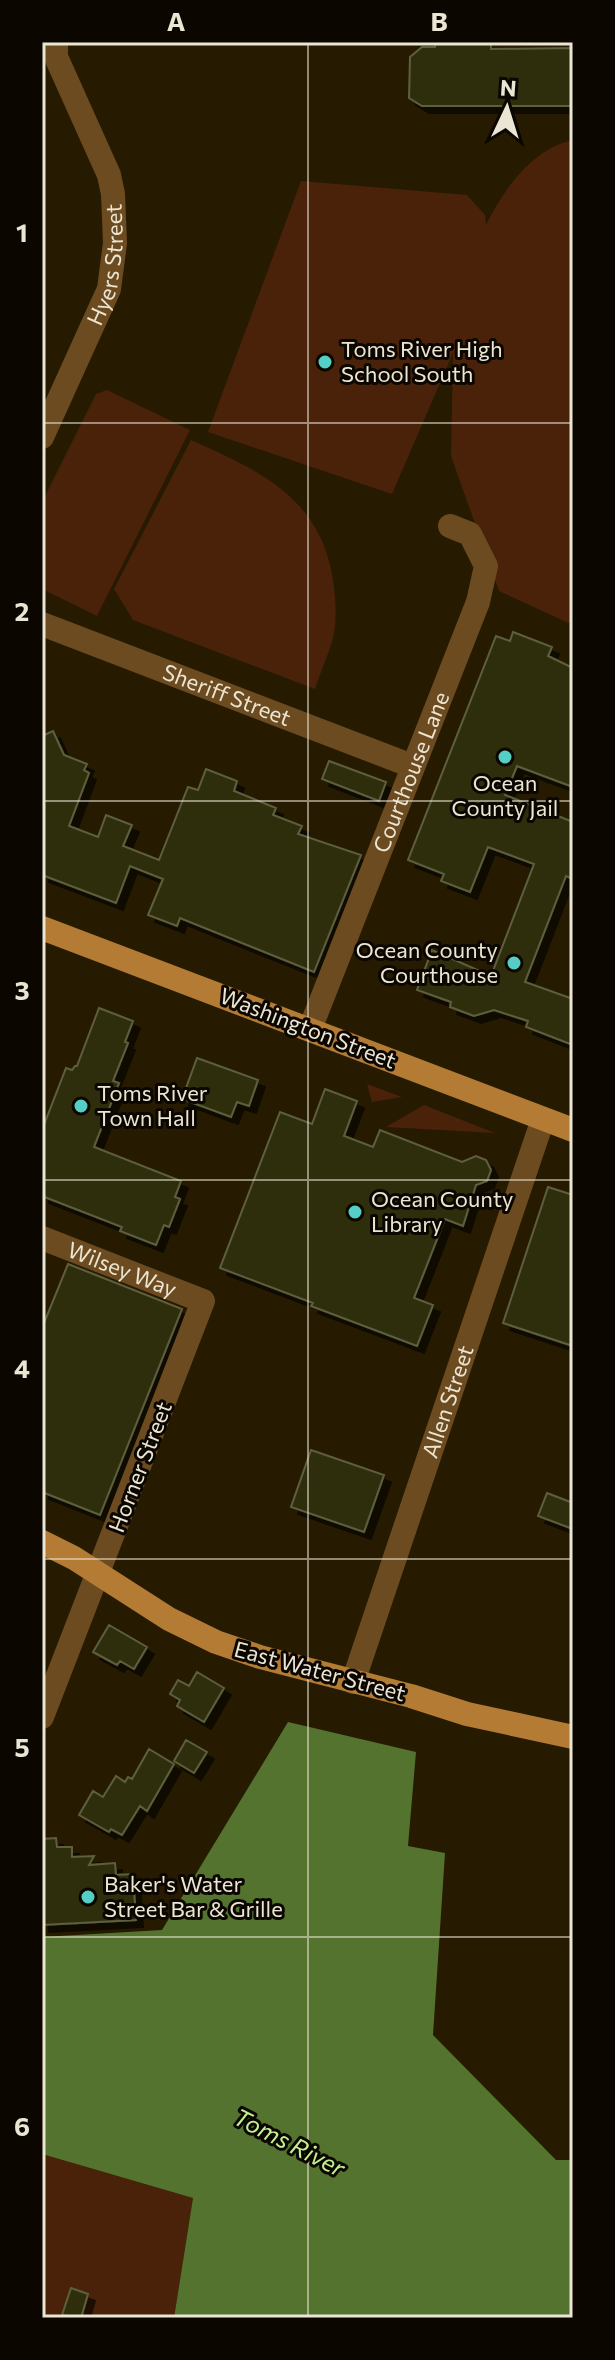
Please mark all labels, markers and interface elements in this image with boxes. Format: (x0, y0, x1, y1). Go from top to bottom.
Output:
text: A (167, 5, 186, 36)
text: B (430, 5, 448, 36)
north arrow (467, 68, 547, 148)
text: N (499, 74, 518, 102)
street label: Hyers Street (80, 203, 128, 329)
text: 1 (16, 216, 28, 247)
place label: Toms River High School South (341, 335, 503, 387)
marker: Toms River High School South (316, 353, 334, 371)
text: 2 (15, 595, 29, 626)
street label: Sheriff Street (159, 658, 295, 731)
street label: Courthouse Lane (367, 688, 454, 856)
marker: Ocean County Jail (496, 748, 514, 766)
place label: Ocean County Jail (452, 769, 558, 821)
place label: Ocean County Courthouse (356, 936, 498, 988)
marker: Ocean County Courthouse (505, 954, 523, 972)
text: 3 (14, 974, 30, 1005)
street label: Washington Street (216, 981, 400, 1074)
place label: Toms River Town Hall (97, 1079, 208, 1131)
marker: Toms River Town Hall (72, 1097, 90, 1115)
place label: Ocean County Library (371, 1185, 513, 1237)
marker: Ocean County Library (346, 1203, 364, 1221)
street label: Wilsey Way (64, 1235, 181, 1302)
street label: Allen Street (416, 1342, 479, 1461)
text: 4 (14, 1352, 30, 1383)
street label: Horner Street (102, 1398, 177, 1536)
street label: East Water Street (232, 1635, 409, 1706)
text: 5 (14, 1731, 30, 1762)
place label: Baker's Water Street Bar & Grille (104, 1870, 283, 1922)
marker: Baker's Water Street Bar & Grille (79, 1888, 97, 1906)
water label: Toms River (229, 2101, 351, 2183)
text: 6 (14, 2110, 30, 2141)

